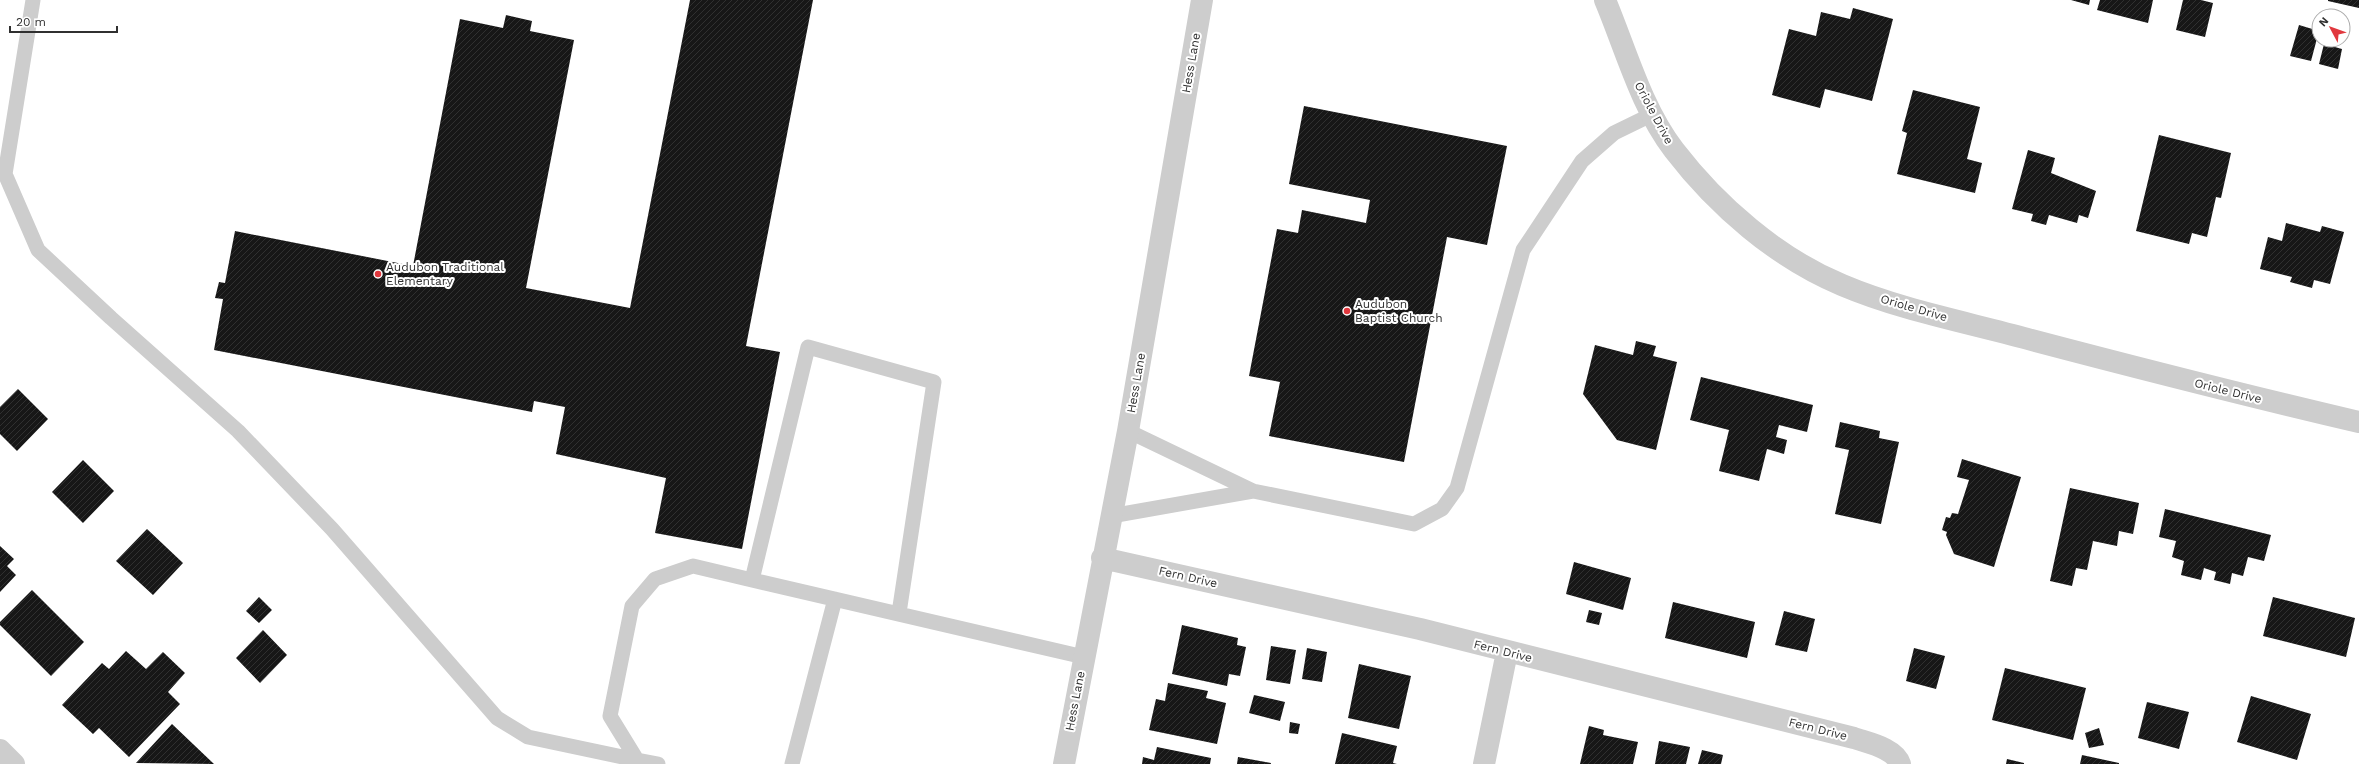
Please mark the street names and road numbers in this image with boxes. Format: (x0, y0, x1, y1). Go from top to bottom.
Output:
street label: Hess Lane (1179, 32, 1203, 94)
street label: Oriole Drive (1632, 79, 1676, 147)
street label: Oriole Drive (1879, 292, 1949, 324)
street label: Hess Lane (1124, 352, 1148, 414)
street label: Oriole Drive (2193, 376, 2263, 406)
street label: Fern Drive (1157, 563, 1219, 591)
street label: Fern Drive (1472, 637, 1534, 665)
street label: Hess Lane (1062, 670, 1088, 732)
street label: Fern Drive (1787, 715, 1849, 743)

